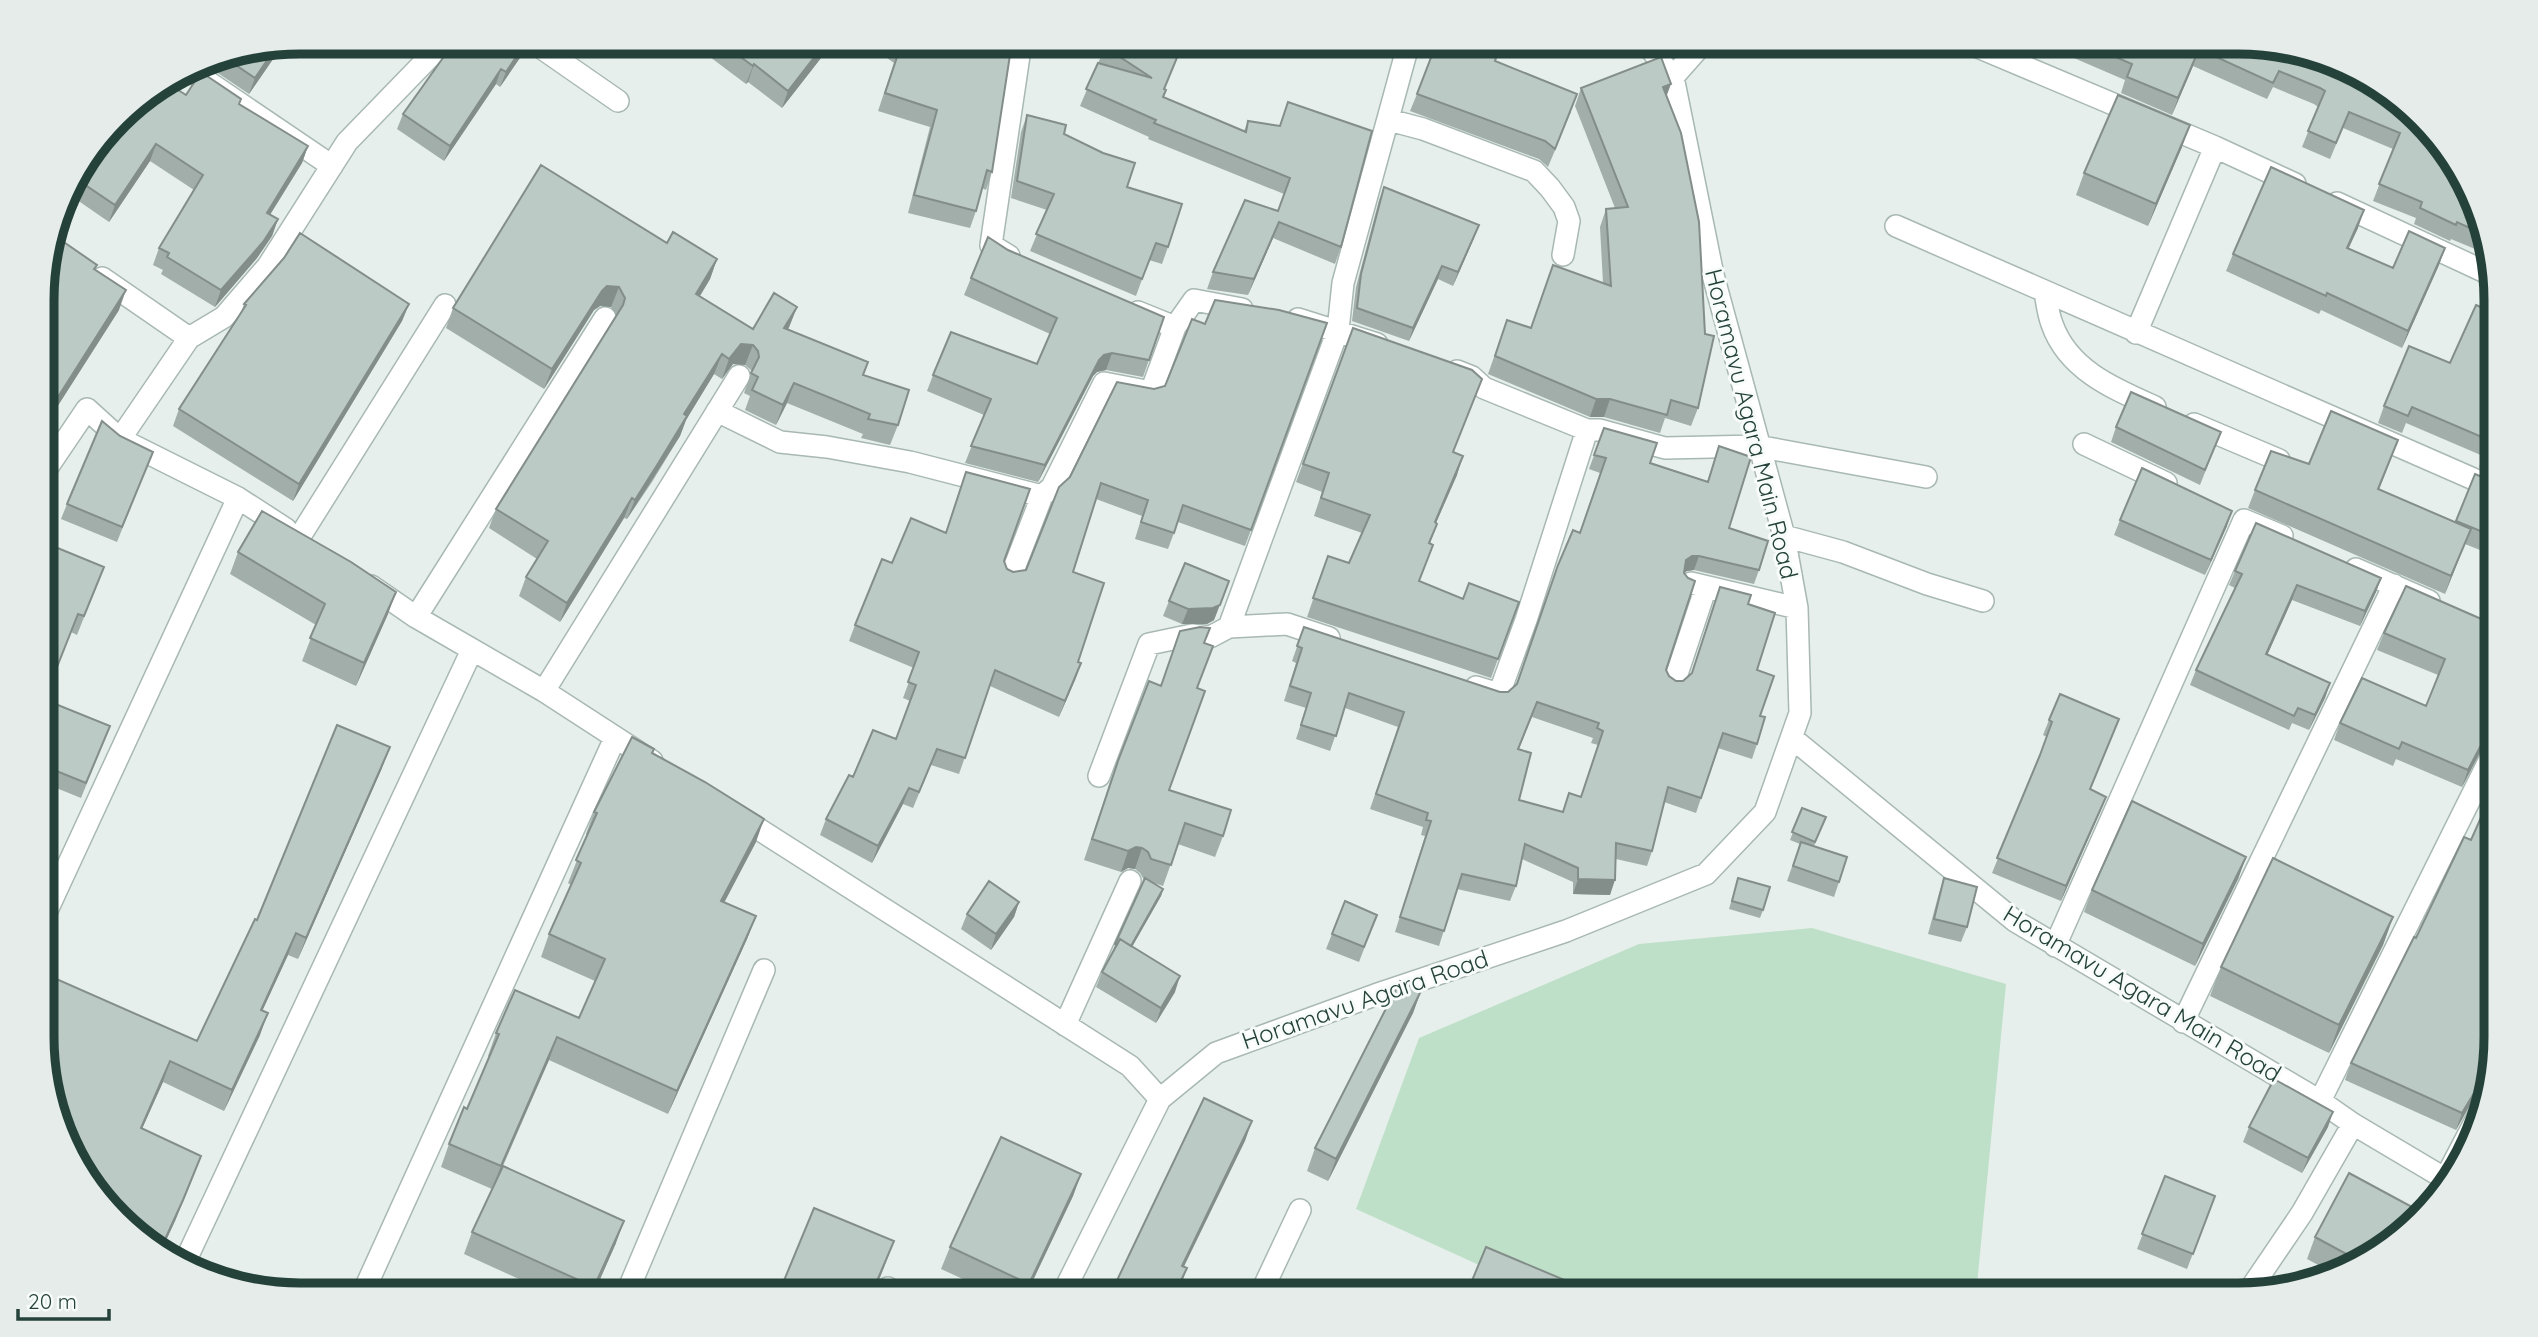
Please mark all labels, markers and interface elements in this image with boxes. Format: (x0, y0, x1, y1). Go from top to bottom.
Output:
street label: Horamavu Agara Main Road (1699, 265, 1805, 582)
street label: Horamavu Agara Main Road (1998, 898, 2287, 1088)
street label: Horamavu Agara Road (1237, 943, 1492, 1055)
scale bar (18, 1278, 108, 1322)
text: 20 m (28, 1288, 77, 1314)

